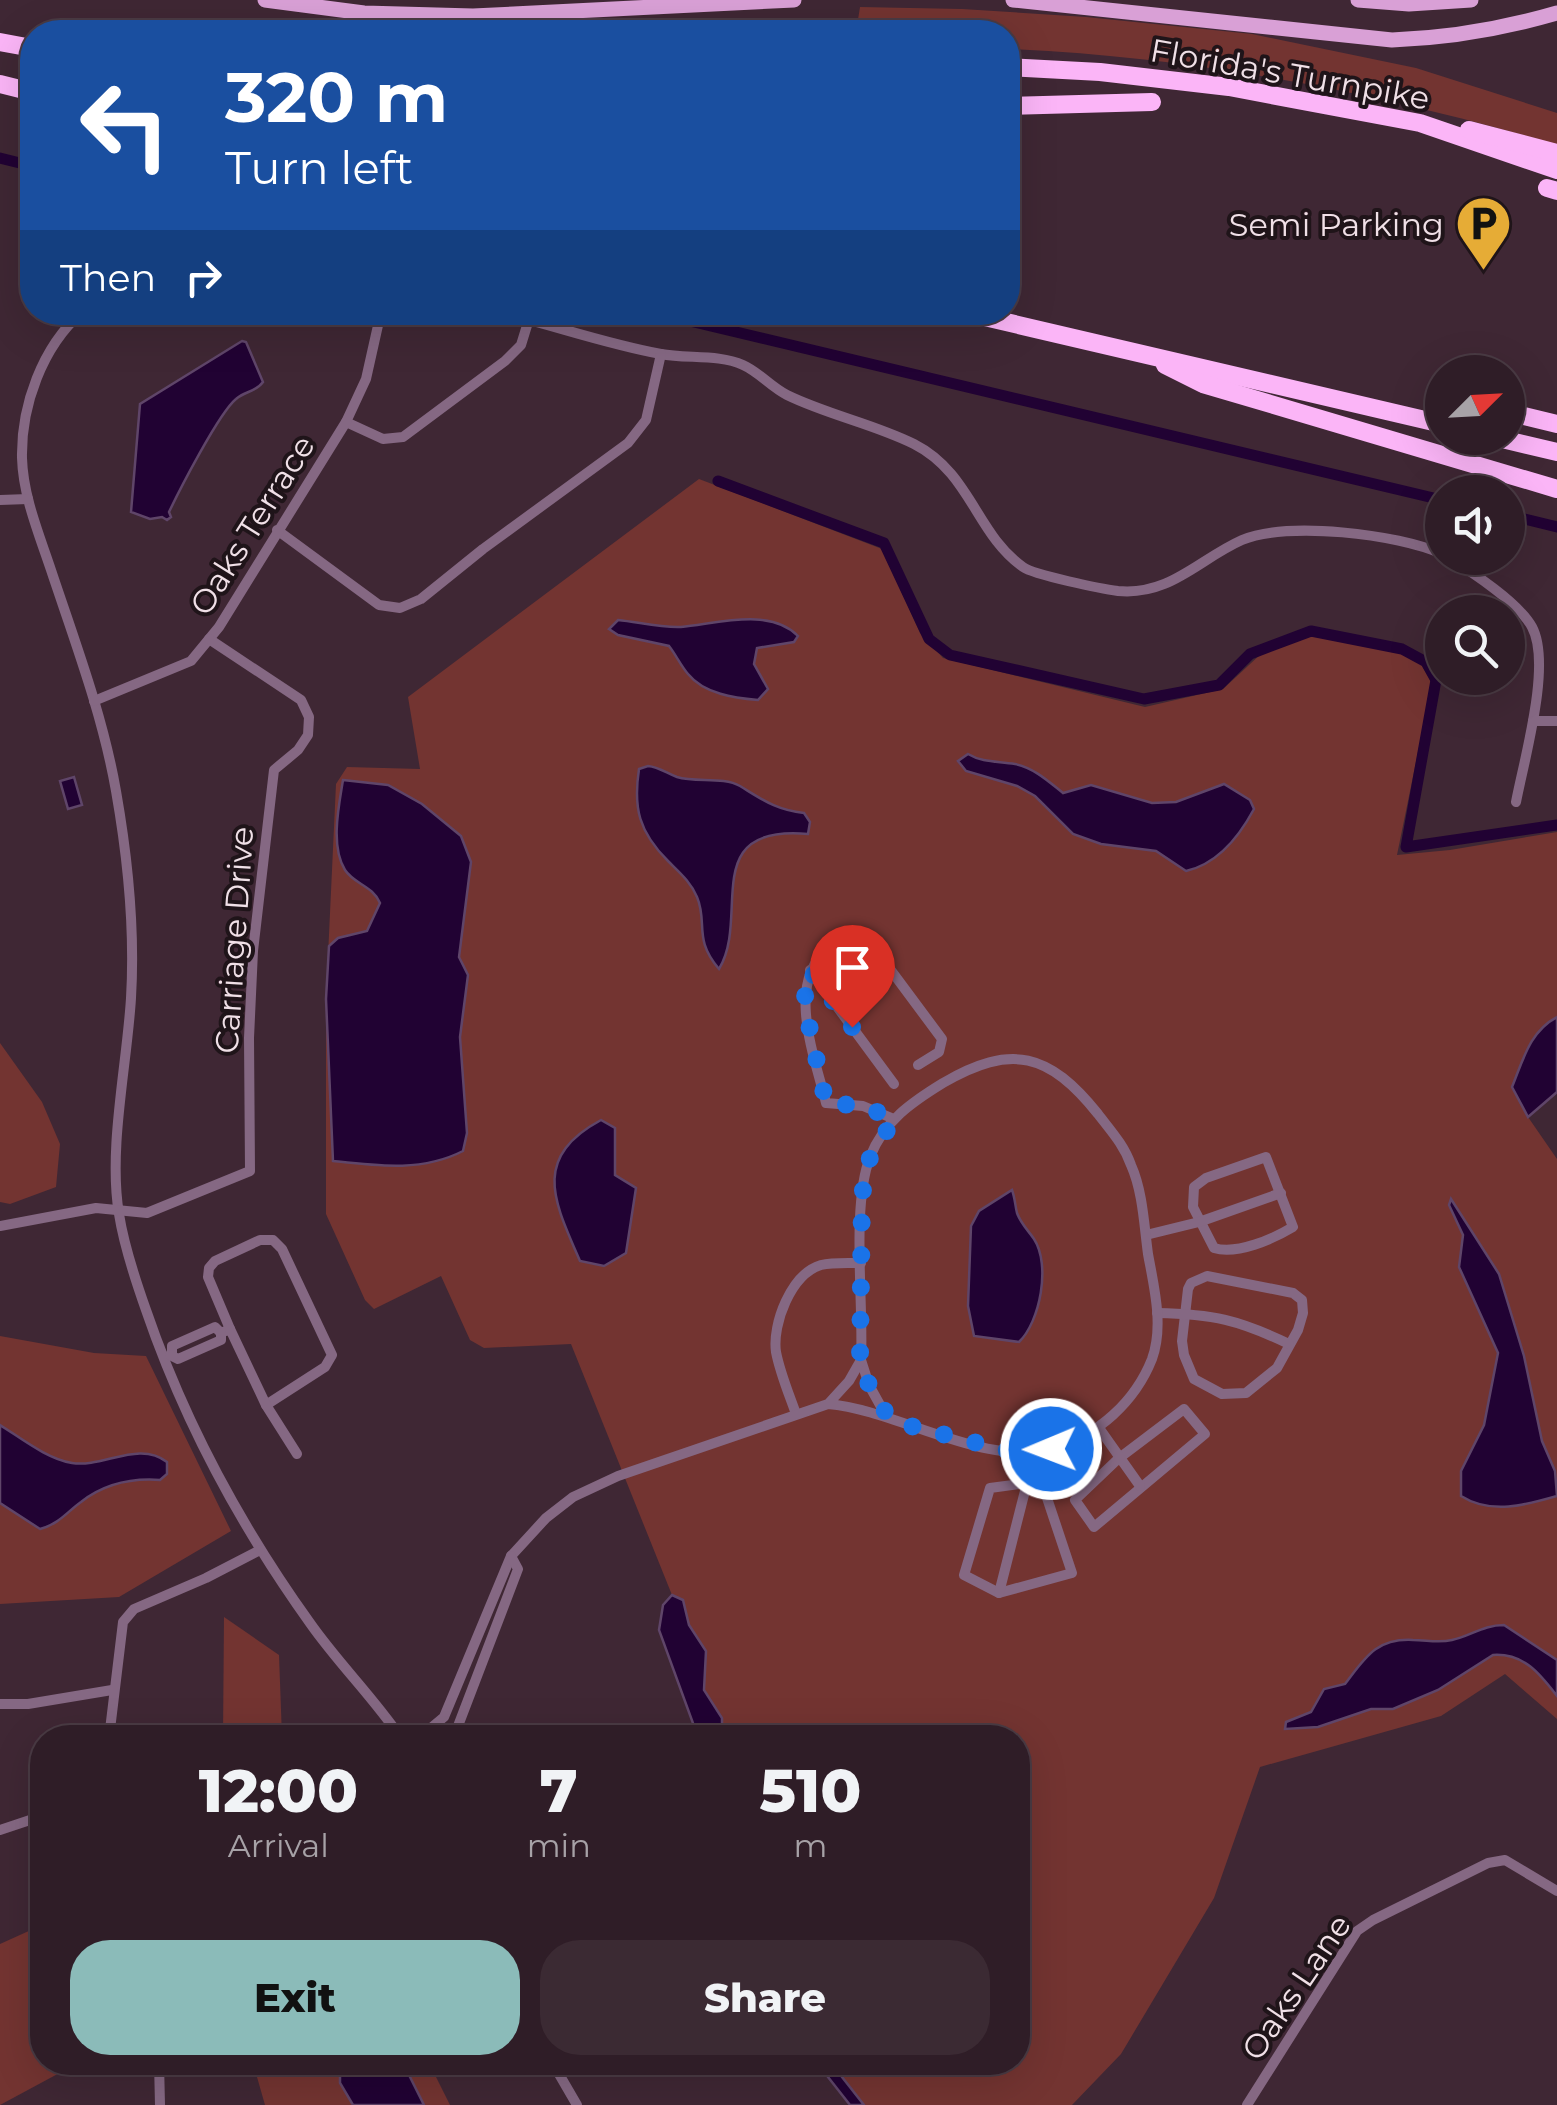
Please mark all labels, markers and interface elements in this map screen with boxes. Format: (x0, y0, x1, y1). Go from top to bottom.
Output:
street label: Florida's Turnpike (1147, 30, 1433, 118)
text: 320 m (225, 54, 448, 140)
icon: left (60, 60, 190, 190)
text: Turn left (225, 140, 413, 195)
parking icon: Semi Parking (1453, 194, 1513, 273)
place label: Semi Parking (1229, 205, 1444, 244)
icon: right (176, 250, 231, 305)
text: Then (60, 254, 156, 301)
north arrow (1425, 355, 1525, 455)
map controls (1425, 355, 1525, 695)
street label: Oaks Terrace (181, 428, 323, 622)
button: sound (1425, 475, 1525, 575)
button: search (1425, 595, 1525, 695)
street label: Carriage Drive (207, 825, 261, 1055)
pin (810, 925, 895, 1028)
icon: arrive (825, 940, 880, 995)
position arrow (999, 1397, 1103, 1501)
text: 12:00 (199, 1754, 358, 1827)
text: 7 (540, 1754, 578, 1827)
text: 510 (760, 1754, 861, 1827)
text: Arrival (228, 1826, 329, 1865)
text: min (527, 1826, 591, 1865)
text: m (793, 1826, 827, 1865)
street label: Oaks Lane (1233, 1907, 1359, 2067)
button: Exit (70, 1940, 520, 2055)
button: Share (540, 1940, 990, 2055)

